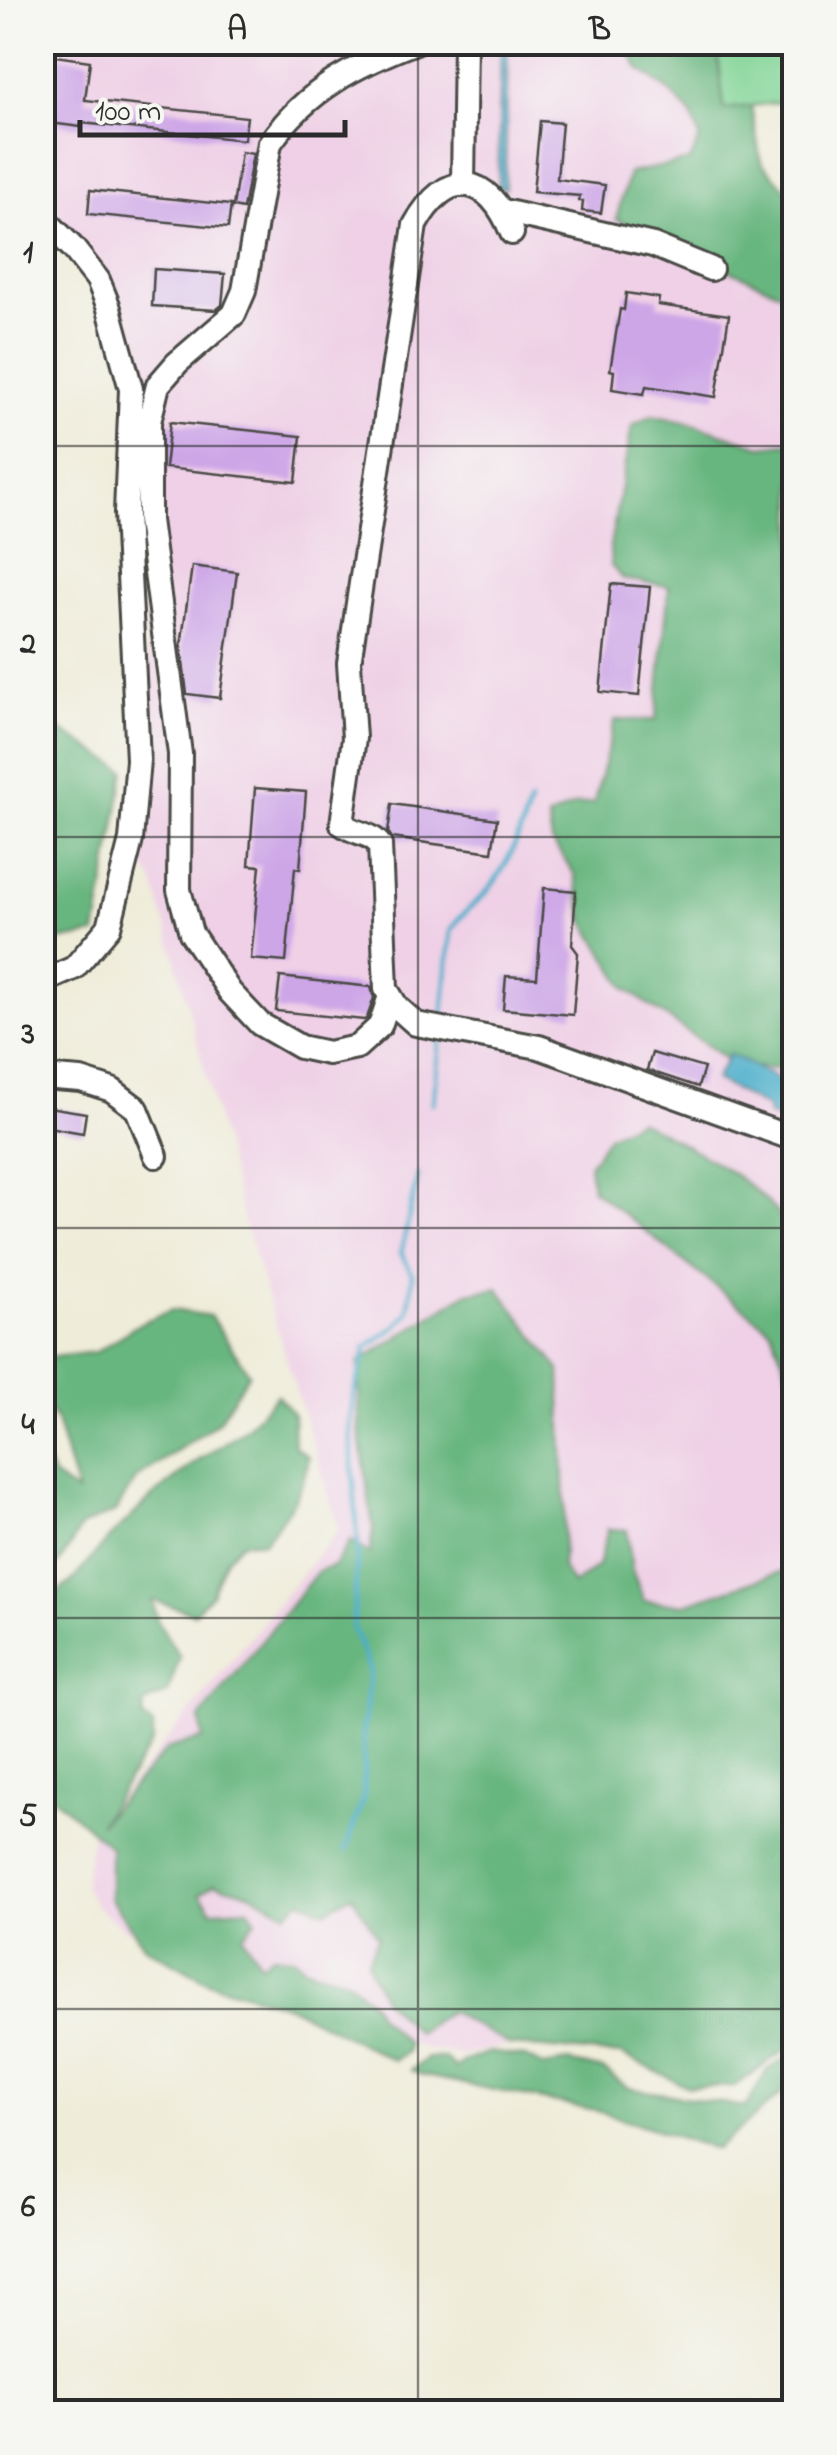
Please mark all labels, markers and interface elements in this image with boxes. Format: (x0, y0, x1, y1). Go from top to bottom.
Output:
text: A (227, 8, 247, 55)
text: B (587, 8, 611, 55)
scale bar (80, 75, 345, 137)
text: 100 m (95, 91, 161, 135)
text: 1 (23, 231, 33, 278)
text: 2 (19, 622, 36, 669)
text: 3 (20, 1012, 35, 1059)
text: 4 (21, 1403, 35, 1450)
text: 5 (19, 1794, 37, 1841)
text: 6 (21, 2185, 35, 2232)

